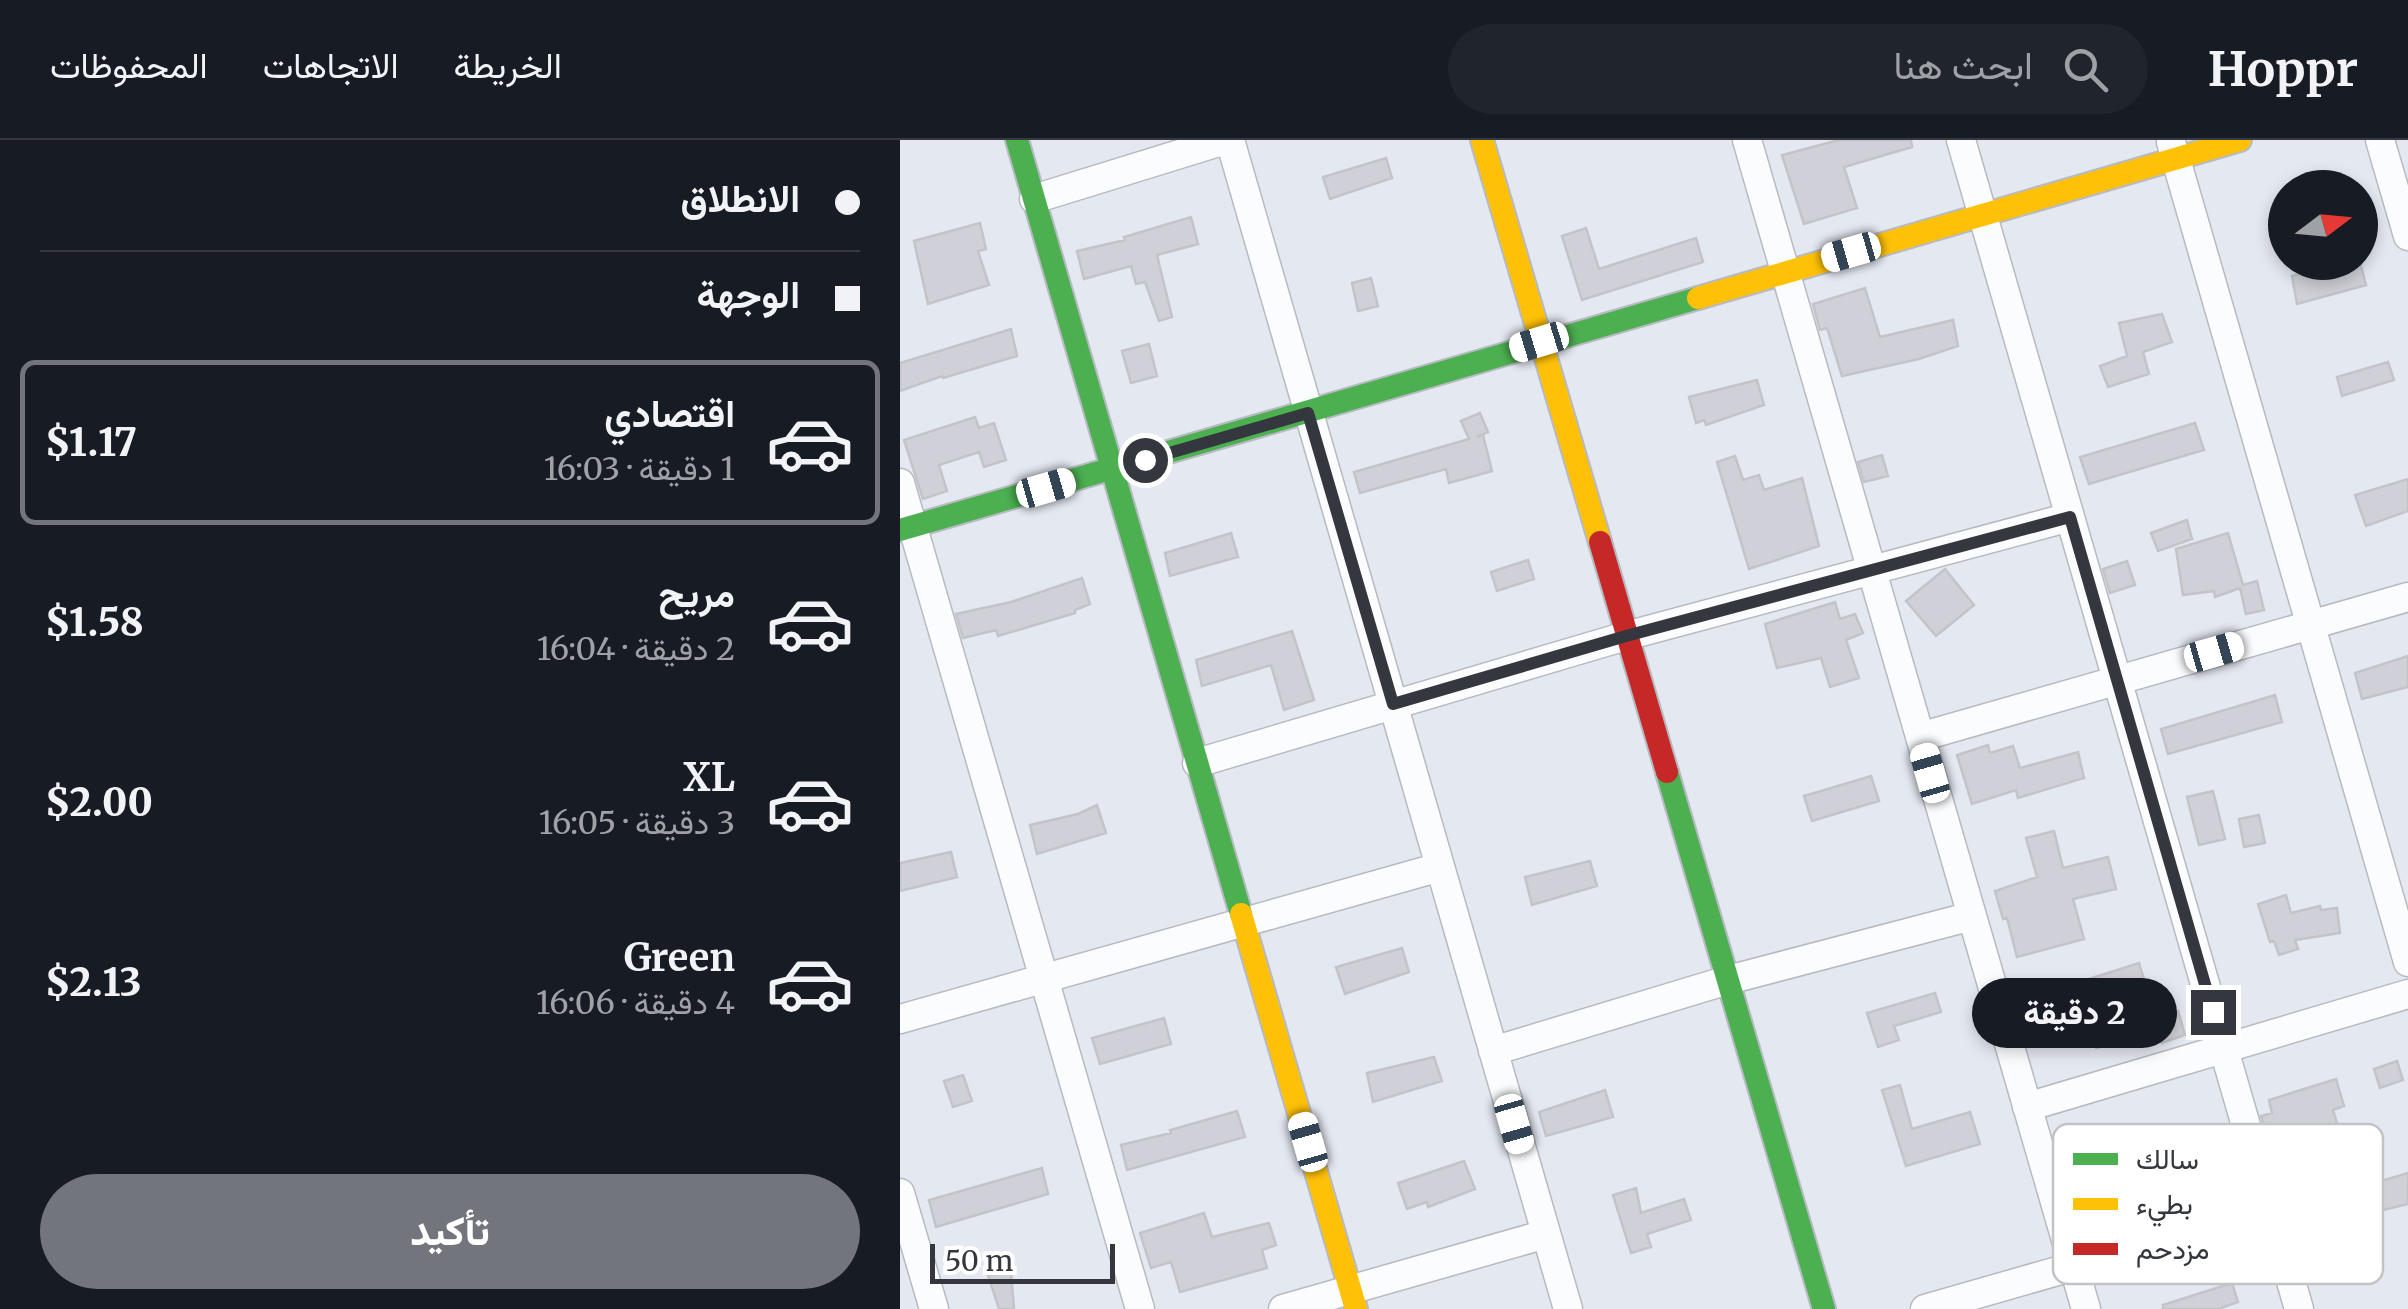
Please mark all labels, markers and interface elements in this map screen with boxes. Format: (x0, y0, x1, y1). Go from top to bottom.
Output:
search box (1448, 24, 2148, 114)
text: Hoppr (2208, 39, 2358, 99)
text: ابحث هنا (1893, 42, 2033, 89)
icon: search (2058, 42, 2113, 97)
text: المحفوظات (50, 44, 208, 88)
text: الاتجاهات (263, 44, 399, 88)
text: الخريطة (454, 44, 562, 88)
north arrow (2268, 170, 2378, 280)
map controls (2268, 170, 2378, 280)
text: الانطلاق (681, 175, 800, 222)
car (1818, 229, 1884, 275)
text: الوجهة (697, 271, 800, 318)
car (1506, 319, 1572, 365)
text: اقتصادي (604, 390, 735, 437)
icon: car (765, 398, 855, 488)
text: $1.17 (45, 419, 137, 466)
route start (1123, 438, 1168, 483)
text: 1 دقيقة · 16:03 (544, 449, 735, 489)
car (1013, 465, 1079, 511)
text: مريح (659, 570, 735, 617)
icon: car (765, 578, 855, 668)
text: $1.58 (45, 599, 144, 646)
text: 2 دقيقة · 16:04 (537, 629, 735, 669)
car (2181, 629, 2247, 675)
car (1907, 740, 1953, 806)
text: XL (683, 754, 735, 801)
icon: car (765, 758, 855, 848)
text: $2.00 (45, 779, 153, 826)
text: 3 دقيقة · 16:05 (539, 803, 735, 843)
text: Green (624, 934, 735, 981)
icon: car (765, 938, 855, 1028)
text: $2.13 (45, 959, 142, 1006)
callout: 2 دقيقة (1973, 977, 2178, 1047)
text: 4 دقيقة · 16:06 (536, 983, 735, 1023)
route end (2191, 990, 2236, 1035)
text: 2 دقيقة (2023, 993, 2126, 1033)
car (1491, 1091, 1537, 1157)
car (1285, 1109, 1331, 1175)
legend (2053, 1124, 2383, 1284)
text: سالك (2136, 1141, 2199, 1177)
button: تأكيد (40, 1174, 860, 1289)
text: بطيء (2136, 1186, 2193, 1227)
text: مزدحم (2136, 1231, 2209, 1268)
scale bar (930, 1239, 1115, 1284)
text: 50 m (945, 1243, 1013, 1279)

